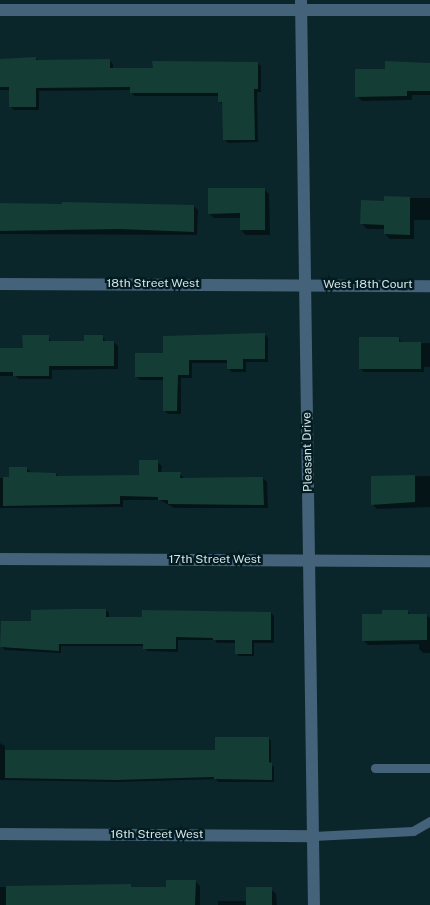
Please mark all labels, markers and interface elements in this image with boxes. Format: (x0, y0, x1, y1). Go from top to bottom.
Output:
street label: 18th Street West (106, 277, 200, 291)
street label: West 18th Court (323, 278, 413, 292)
street label: Pleasant Drive (300, 412, 316, 492)
street label: 17th Street West (169, 553, 261, 567)
street label: 16th Street West (110, 828, 204, 842)

